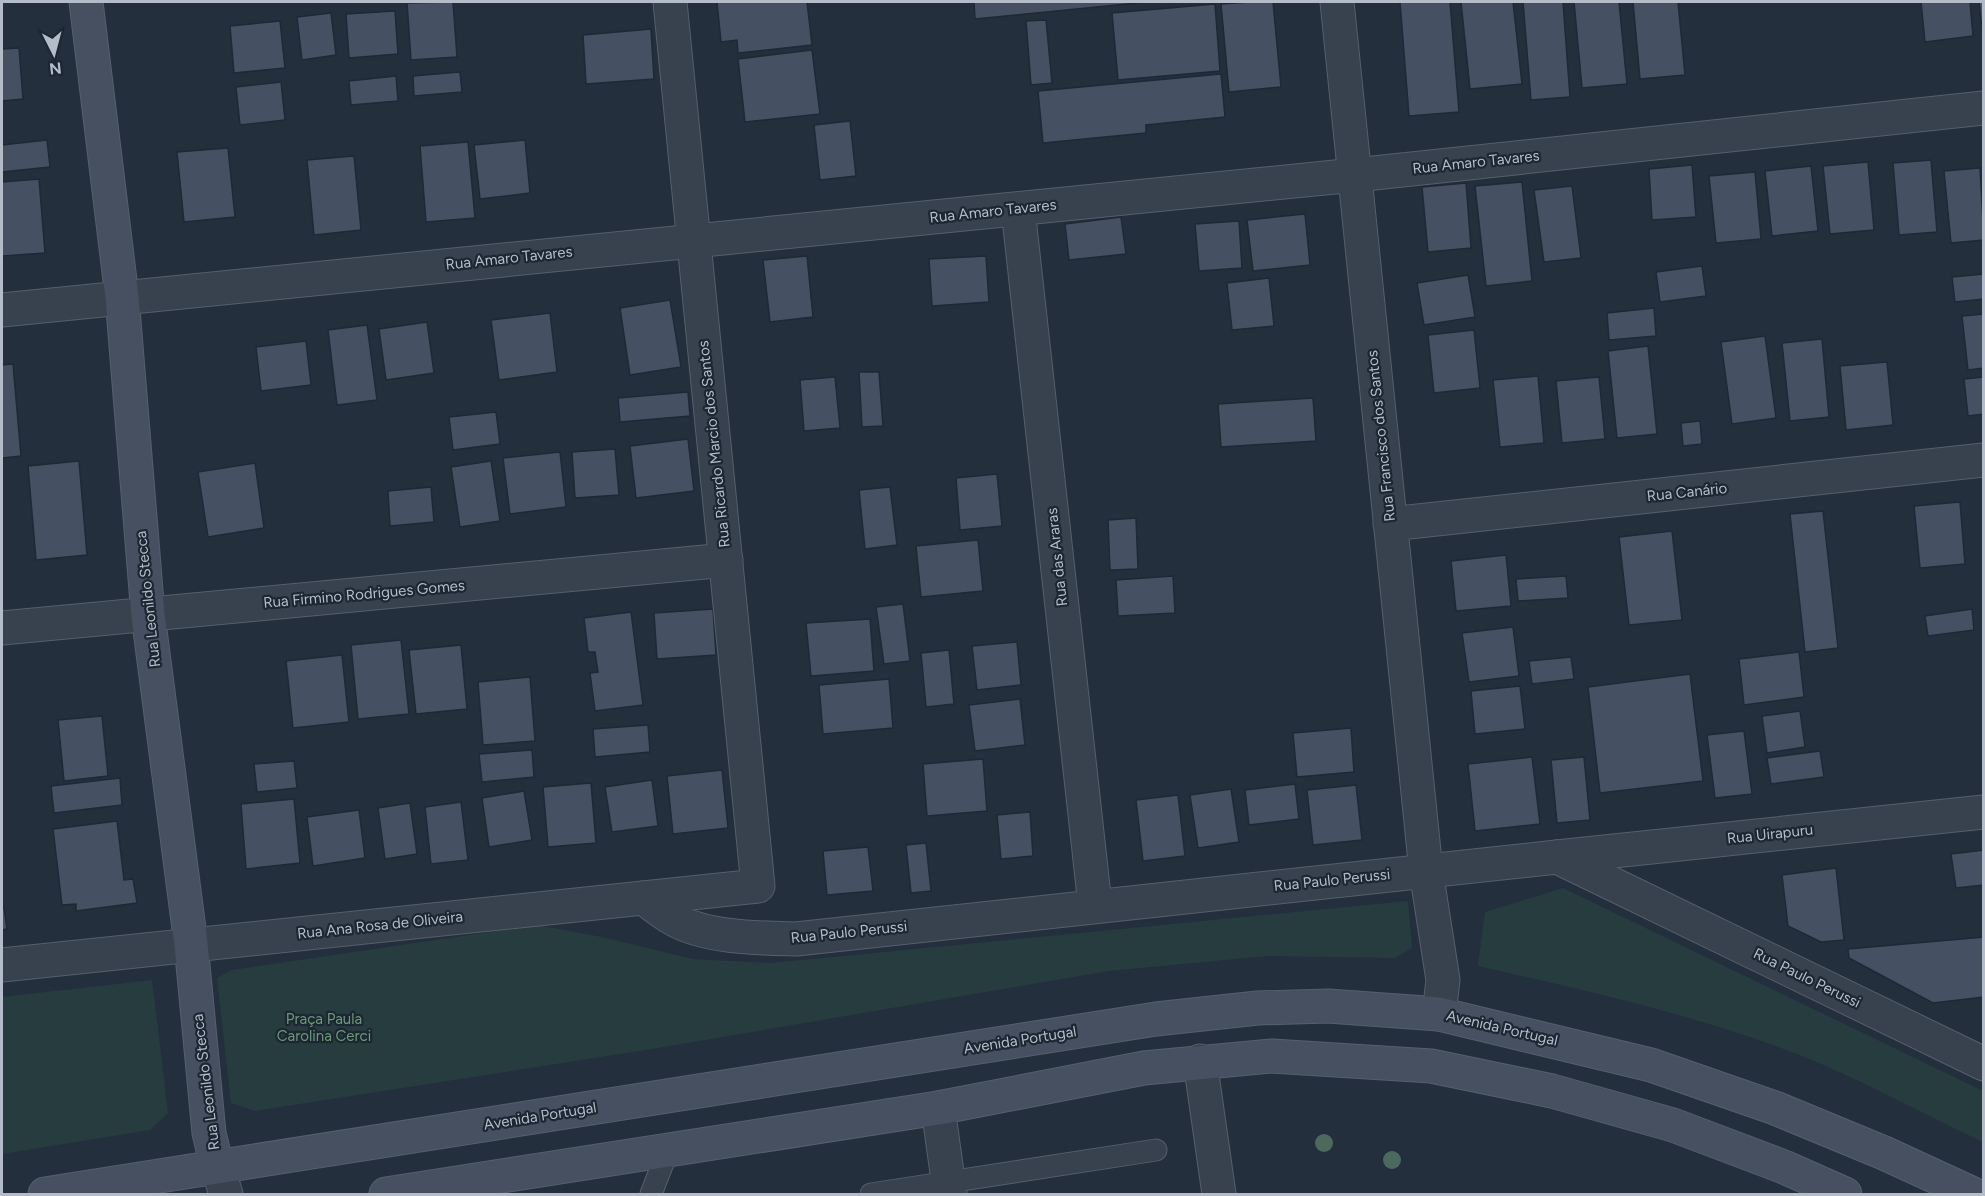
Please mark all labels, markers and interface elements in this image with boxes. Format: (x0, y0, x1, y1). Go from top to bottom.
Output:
north arrow (24, 24, 84, 84)
text: N (48, 58, 63, 79)
street label: Rua Amaro Tavares (1412, 146, 1540, 178)
street label: Rua Amaro Tavares (929, 195, 1057, 227)
street label: Rua Amaro Tavares (445, 242, 573, 274)
street label: Rua Ricardo Marcio dos Santos (694, 340, 734, 548)
street label: Rua Francisco dos Santos (1363, 350, 1399, 522)
street label: Rua Canário (1646, 479, 1728, 505)
street label: Rua das Araras (1043, 507, 1071, 607)
street label: Rua Leonildo Stecca (132, 530, 164, 668)
street label: Rua Firmino Rodrigues Gomes (262, 576, 466, 612)
street label: Rua Uirapuru (1726, 821, 1814, 847)
street label: Rua Paulo Perussi (1273, 865, 1391, 895)
street label: Rua Ana Rosa de Oliveira (296, 907, 464, 943)
street label: Rua Paulo Perussi (790, 917, 908, 947)
street label: Rua Paulo Perussi (1750, 944, 1864, 1012)
street label: Avenida Portugal (1444, 1006, 1560, 1050)
park label: Praça Paula Carolina Cerci (277, 1010, 371, 1045)
street label: Rua Leonildo Stecca (189, 1013, 223, 1151)
street label: Avenida Portugal (962, 1022, 1078, 1058)
street label: Avenida Portugal (482, 1098, 598, 1134)

